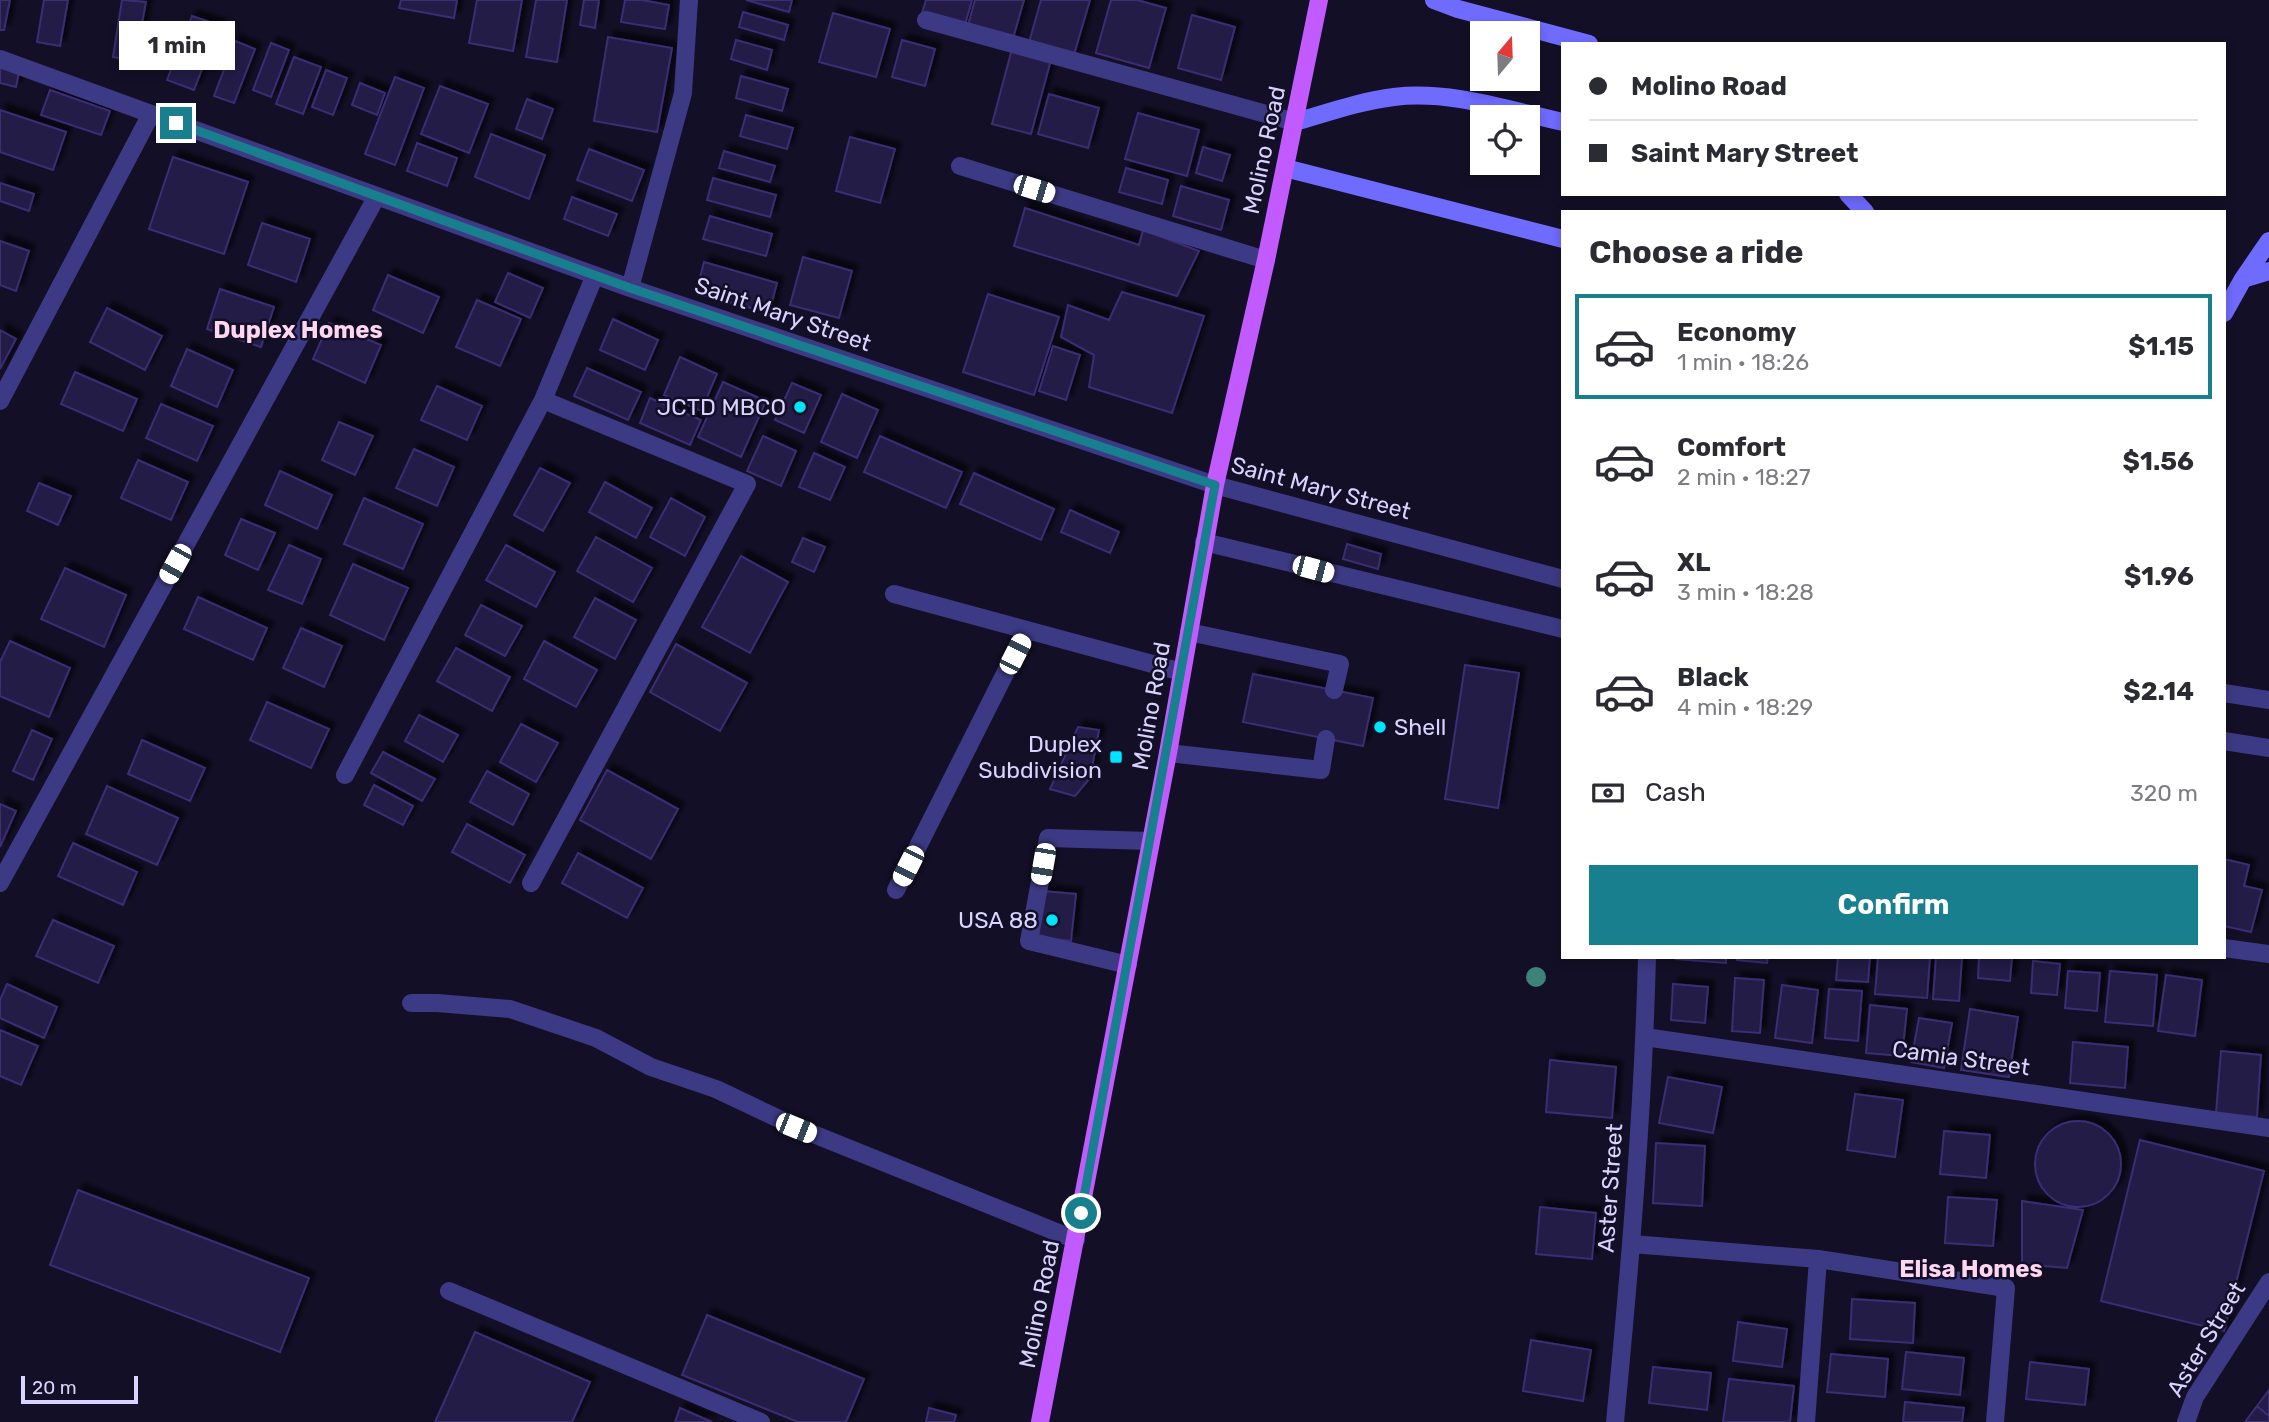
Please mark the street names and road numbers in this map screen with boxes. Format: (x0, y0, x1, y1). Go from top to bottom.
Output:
street label: Molino Road (1237, 84, 1291, 216)
street label: Saint Mary Street (691, 271, 875, 357)
street label: Saint Mary Street (1228, 451, 1414, 525)
street label: Molino Road (1126, 640, 1176, 772)
street label: Camia Street (1890, 1034, 2032, 1082)
street label: Aster Street (1592, 1123, 1628, 1253)
street label: Molino Road (1013, 1238, 1065, 1370)
street label: Aster Street (2161, 1276, 2251, 1402)

